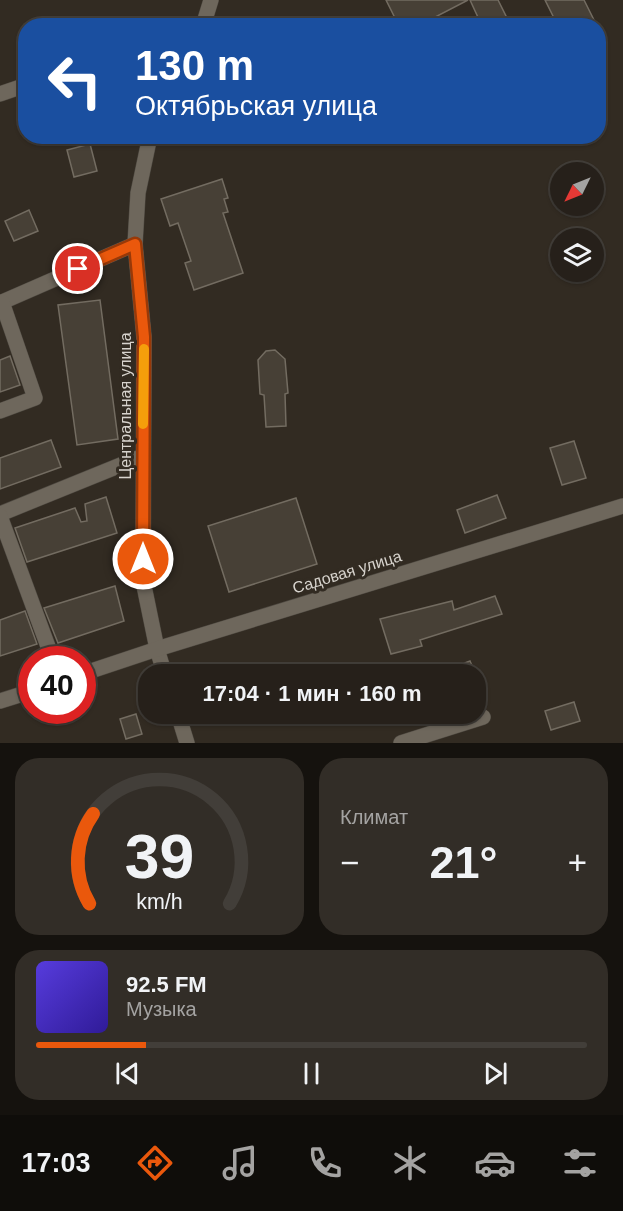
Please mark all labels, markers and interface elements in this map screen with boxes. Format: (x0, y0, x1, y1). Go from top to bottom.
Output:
icon: left (36, 42, 114, 120)
text: 130 m (135, 42, 254, 89)
text: Октябрьская улица (135, 91, 377, 121)
north arrow (550, 162, 604, 216)
map controls (550, 162, 604, 282)
button: layers (550, 228, 604, 282)
pin (52, 243, 103, 294)
icon: arrive (61, 252, 94, 285)
street label: Центральная улица (117, 332, 134, 480)
position arrow (111, 527, 175, 591)
street label: Садовая улица (290, 547, 404, 597)
speed limit sign: 40 (18, 646, 96, 724)
text: 17:04 · 1 мин · 160 m (202, 681, 422, 706)
text: Климат (340, 806, 408, 828)
text: 39 (125, 822, 194, 891)
text: 21° (429, 837, 498, 888)
text: − (340, 844, 359, 881)
text: + (568, 844, 587, 881)
text: km/h (136, 890, 183, 914)
text: 92.5 FM (126, 972, 207, 997)
text: Музыка (126, 998, 197, 1020)
icon: previous (111, 1057, 144, 1090)
icon: pause (295, 1057, 328, 1090)
icon: next (479, 1057, 512, 1090)
icon: directions (134, 1142, 176, 1184)
icon: music (219, 1142, 261, 1184)
icon: phone (304, 1142, 346, 1184)
icon: climate (389, 1142, 431, 1184)
icon: car (474, 1142, 516, 1184)
icon: filters (559, 1142, 601, 1184)
text: 17:03 (22, 1148, 91, 1178)

